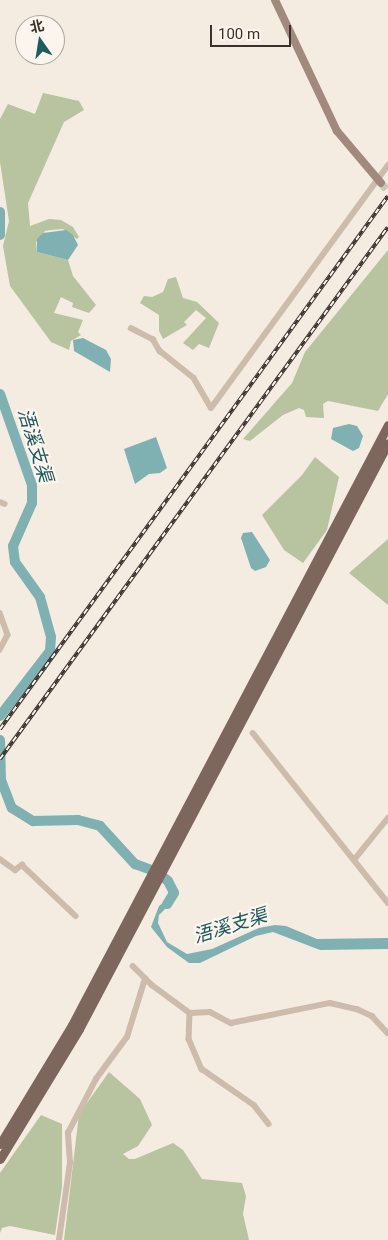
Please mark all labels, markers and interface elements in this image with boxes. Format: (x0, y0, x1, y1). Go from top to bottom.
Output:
north arrow (15, 15, 65, 65)
scale bar (213, 15, 294, 47)
text: 北 (28, 17, 45, 36)
text: 100 m (218, 25, 260, 43)
water label: 浯溪支渠 (13, 405, 57, 485)
water label: 浯溪支渠 (190, 904, 270, 948)

